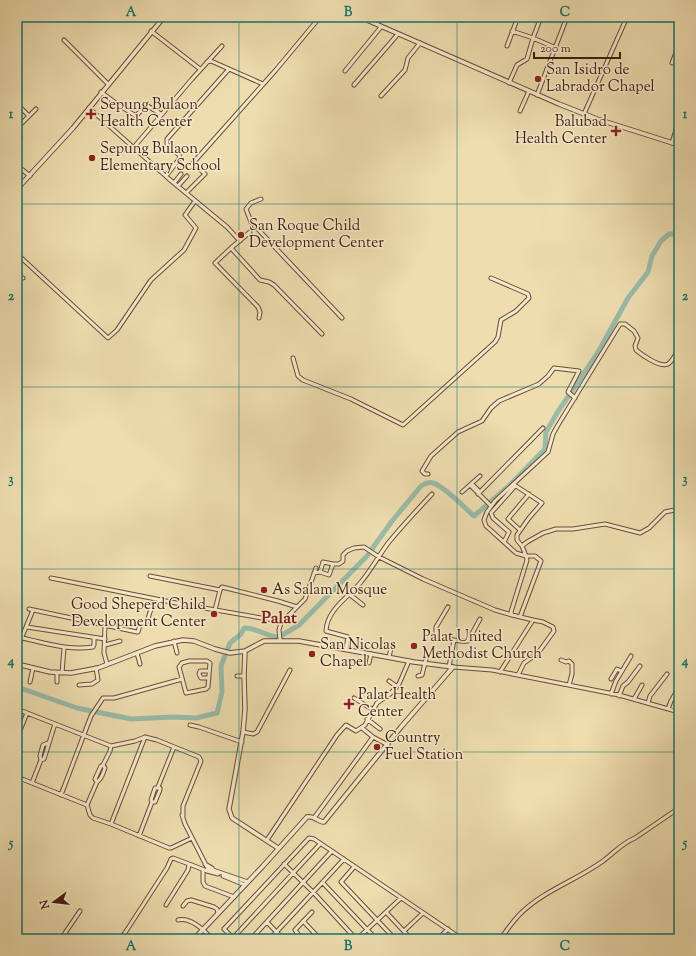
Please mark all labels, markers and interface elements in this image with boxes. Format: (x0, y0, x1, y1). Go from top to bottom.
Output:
text: A (126, 4, 137, 22)
text: B (344, 4, 353, 22)
text: C (560, 4, 570, 22)
scale bar (534, 34, 620, 60)
text: 200 m (540, 40, 571, 58)
place label: San Isidro de Labrador Chapel (546, 60, 655, 98)
marker: San Isidro de Labrador Chapel (533, 74, 543, 84)
place label: Sepung Bulaon Health Center (100, 95, 198, 133)
text: 1 (9, 106, 14, 124)
text: 1 (683, 106, 688, 124)
marker: Sepung Bulaon Health Center (85, 108, 97, 120)
place label: Balubad Health Center (515, 112, 608, 150)
marker: Balubad Health Center (610, 125, 622, 137)
place label: Sepung Bulaon Elementary School (100, 139, 221, 177)
marker: Sepung Bulaon Elementary School (87, 153, 97, 163)
place label: San Roque Child Development Center (249, 216, 384, 254)
marker: San Roque Child Development Center (236, 230, 246, 240)
text: 2 (8, 288, 15, 306)
text: 2 (682, 288, 689, 306)
text: 3 (8, 471, 14, 489)
text: 3 (682, 471, 688, 489)
place label: As Salam Mosque (272, 580, 387, 601)
marker: As Salam Mosque (259, 585, 269, 595)
place label: Good Sheperd Child Development Center (71, 595, 207, 633)
district label: Palat (261, 607, 297, 631)
marker: Good Sheperd Child Development Center (209, 609, 219, 619)
place label: Palat United Methodist Church (422, 627, 542, 665)
place label: San Nicolas Chapel (320, 635, 396, 673)
marker: Palat United Methodist Church (409, 641, 419, 651)
marker: San Nicolas Chapel (307, 649, 317, 659)
text: 4 (7, 653, 15, 671)
text: 4 (681, 653, 689, 671)
place label: Palat Health Center (358, 685, 436, 723)
marker: Palat Health Center (343, 698, 355, 710)
place label: Country Fuel Station (385, 728, 463, 766)
marker: Country Fuel Station (372, 742, 382, 752)
text: 5 (8, 835, 14, 853)
text: 5 (682, 835, 688, 853)
north arrow (34, 882, 74, 922)
text: N (36, 898, 54, 912)
text: A (126, 938, 137, 956)
text: B (344, 938, 353, 956)
text: C (560, 938, 570, 956)

